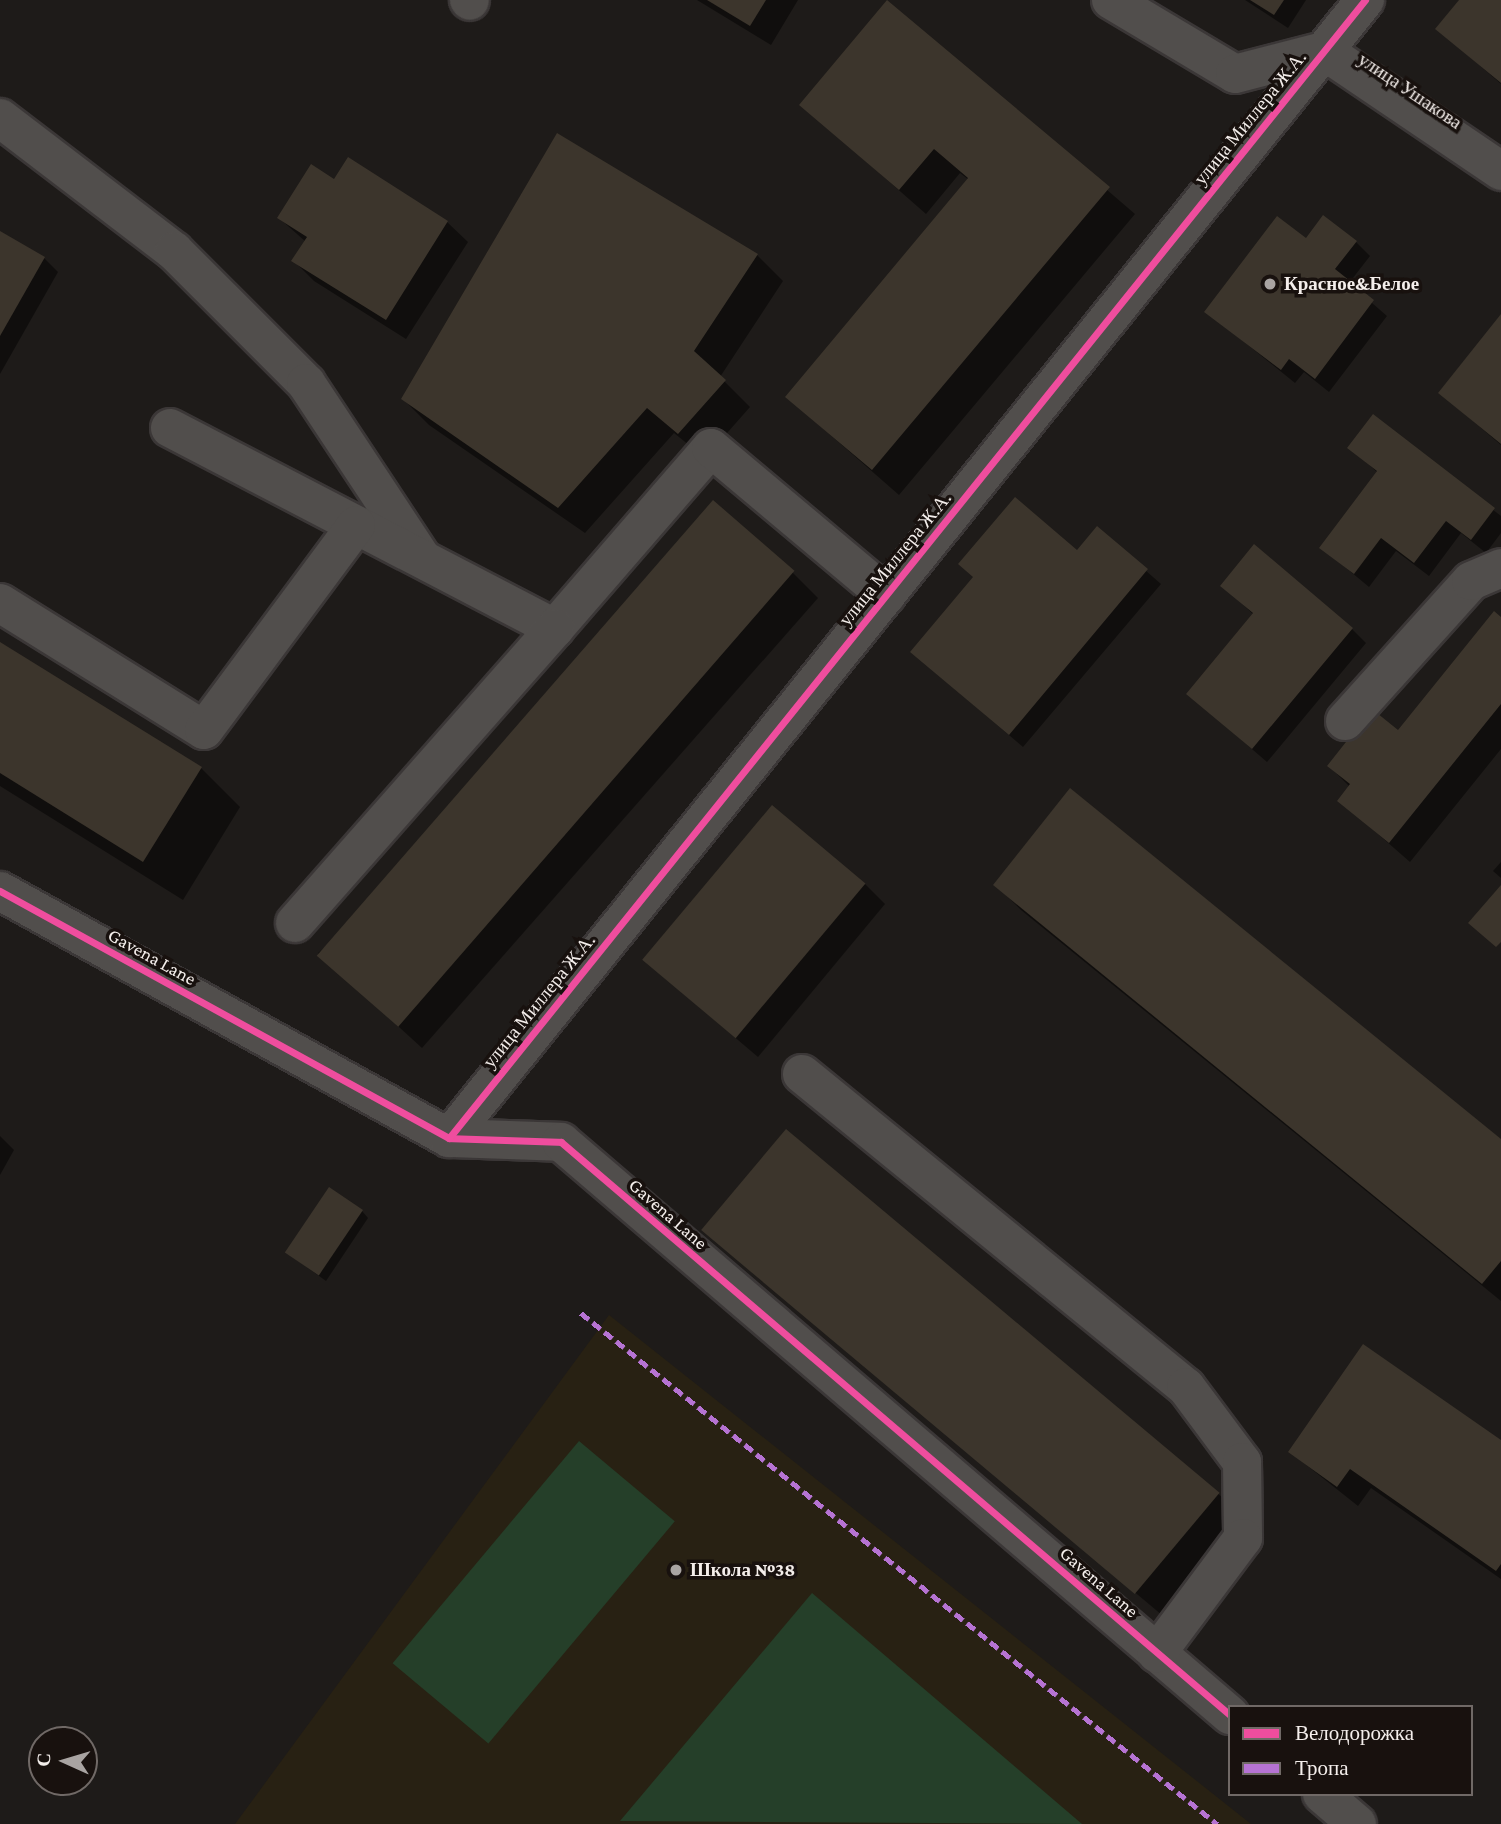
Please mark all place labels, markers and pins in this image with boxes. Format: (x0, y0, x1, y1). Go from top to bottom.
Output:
place label: Красное&Белое (1284, 273, 1419, 295)
marker: Красное&Белое (1262, 276, 1278, 292)
place label: Школа №38 (690, 1559, 795, 1581)
marker: Школа №38 (668, 1562, 684, 1578)

